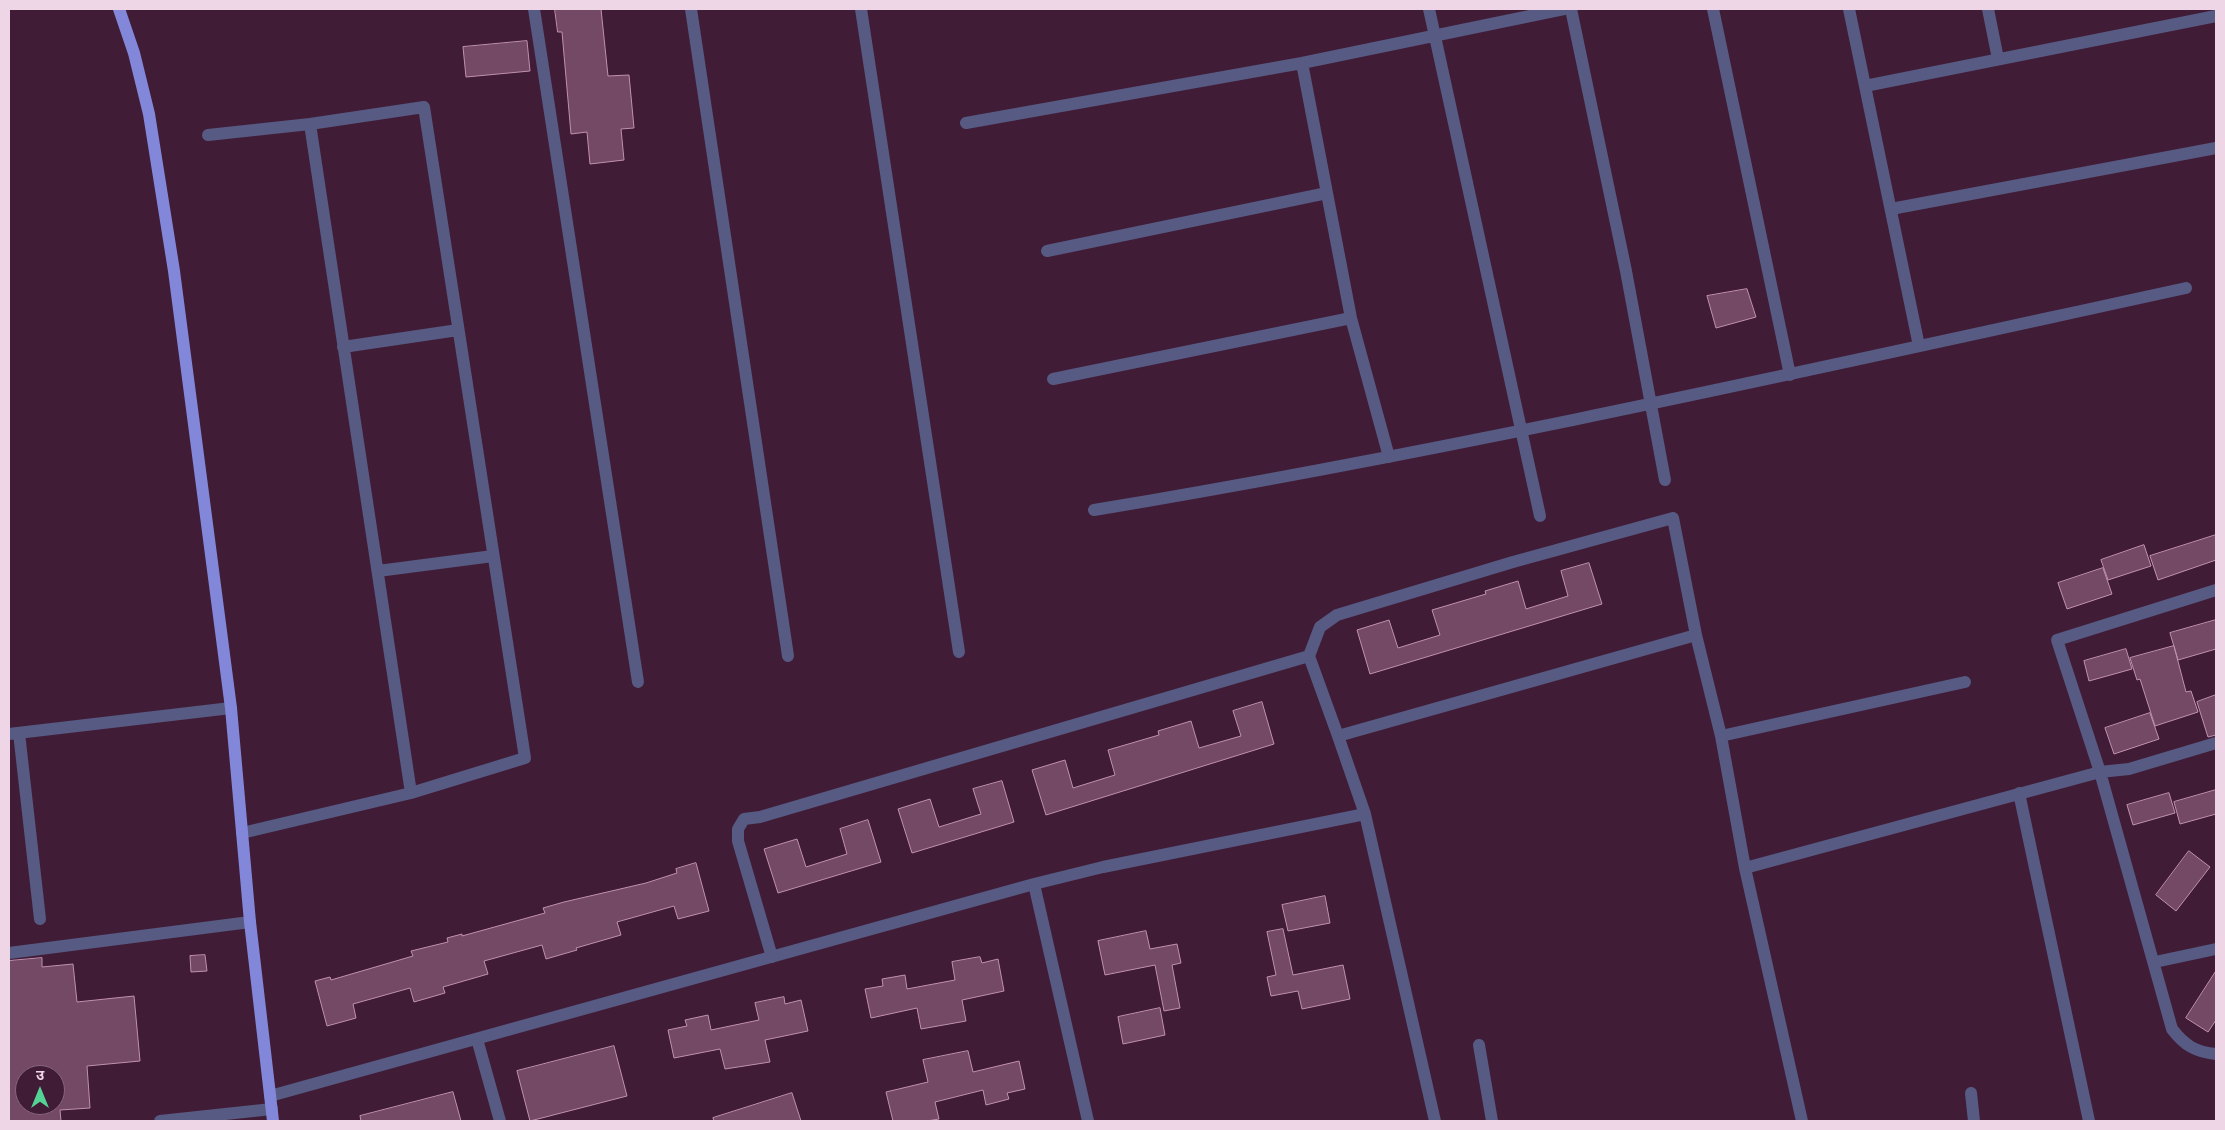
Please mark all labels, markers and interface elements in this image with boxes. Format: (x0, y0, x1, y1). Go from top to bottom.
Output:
north arrow (15, 1065, 65, 1115)
text: उ (36, 1067, 44, 1084)

